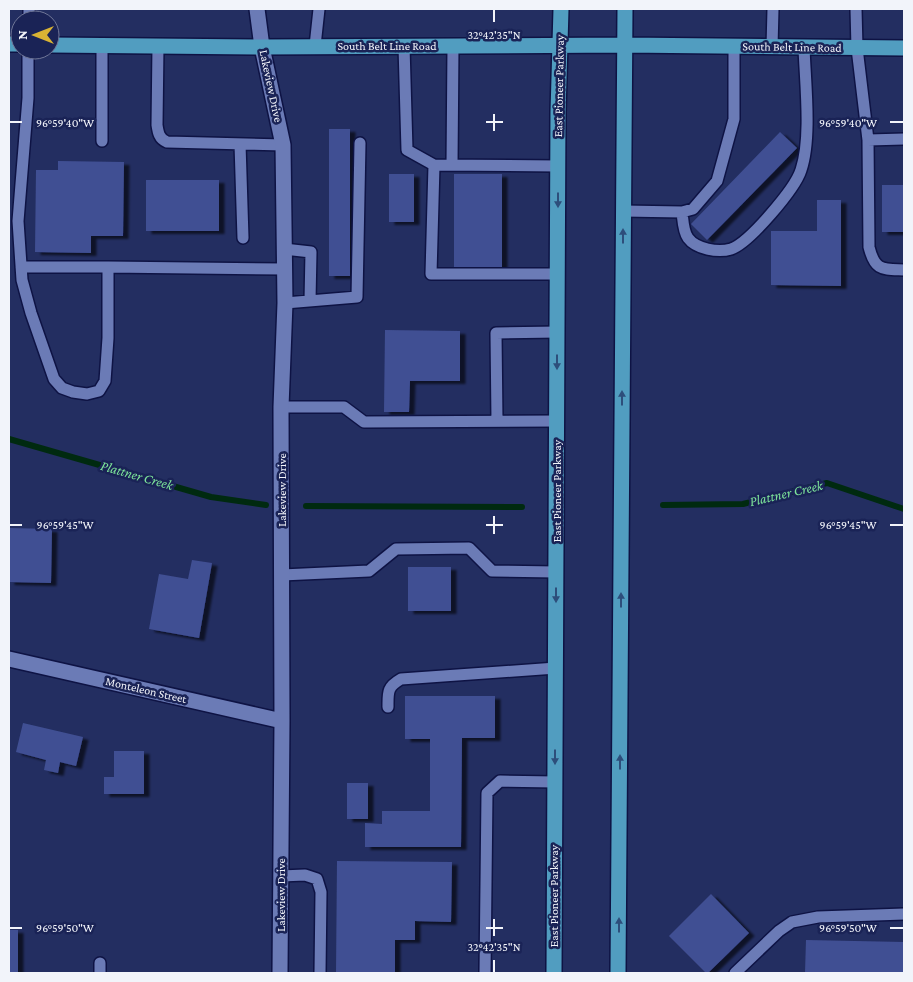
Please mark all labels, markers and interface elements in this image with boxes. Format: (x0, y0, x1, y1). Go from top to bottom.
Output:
north arrow (10, 10, 60, 60)
text: 32°42'35"N (467, 28, 521, 42)
text: N (14, 30, 30, 40)
street label: East Pioneer Parkway (551, 34, 567, 137)
street label: South Belt Line Road (337, 39, 437, 53)
street label: South Belt Line Road (742, 39, 842, 55)
street label: Lakeview Drive (257, 49, 285, 123)
text: 96°59'40"W (36, 116, 94, 130)
text: 96°59'40"W (819, 116, 877, 130)
one-way arrow (554, 192, 562, 208)
one-way arrow (619, 228, 627, 244)
one-way arrow (553, 354, 561, 370)
one-way arrow (618, 390, 626, 406)
street label: East Pioneer Parkway (550, 439, 564, 542)
street label: Lakeview Drive (275, 453, 289, 527)
water label: Plattner Creek (99, 457, 176, 493)
water label: Plattner Creek (748, 477, 825, 509)
text: 96°59'45"W (37, 518, 93, 532)
text: 96°59'45"W (820, 518, 876, 532)
one-way arrow (552, 587, 560, 603)
one-way arrow (617, 591, 625, 607)
street label: Monteleon Street (104, 674, 189, 706)
one-way arrow (551, 749, 559, 765)
one-way arrow (616, 754, 624, 770)
street label: East Pioneer Parkway (547, 844, 561, 947)
street label: Lakeview Drive (274, 858, 288, 932)
one-way arrow (615, 916, 623, 932)
text: 96°59'50"W (36, 921, 94, 935)
text: 96°59'50"W (819, 921, 877, 935)
text: 32°42'35"N (467, 940, 521, 954)

